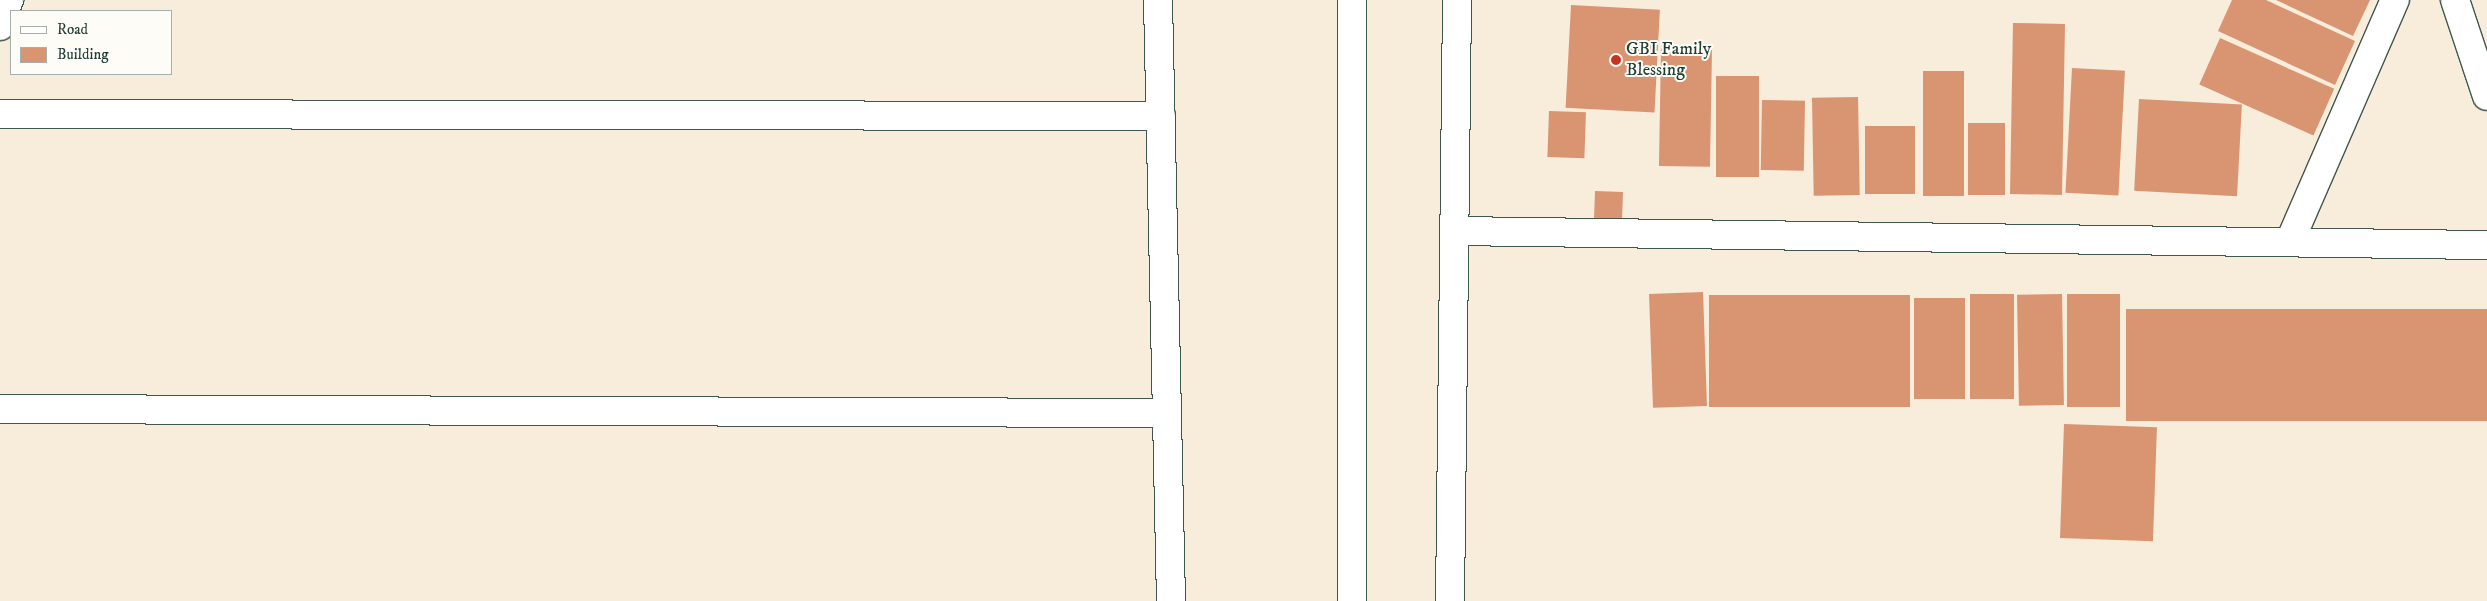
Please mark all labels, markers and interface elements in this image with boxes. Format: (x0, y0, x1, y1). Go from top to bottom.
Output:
legend (10, 10, 172, 75)
text: Road (57, 20, 88, 39)
place label: GBI Family Blessing (1626, 39, 1711, 82)
text: Building (57, 45, 109, 64)
marker: GBI Family Blessing (1610, 54, 1622, 66)

